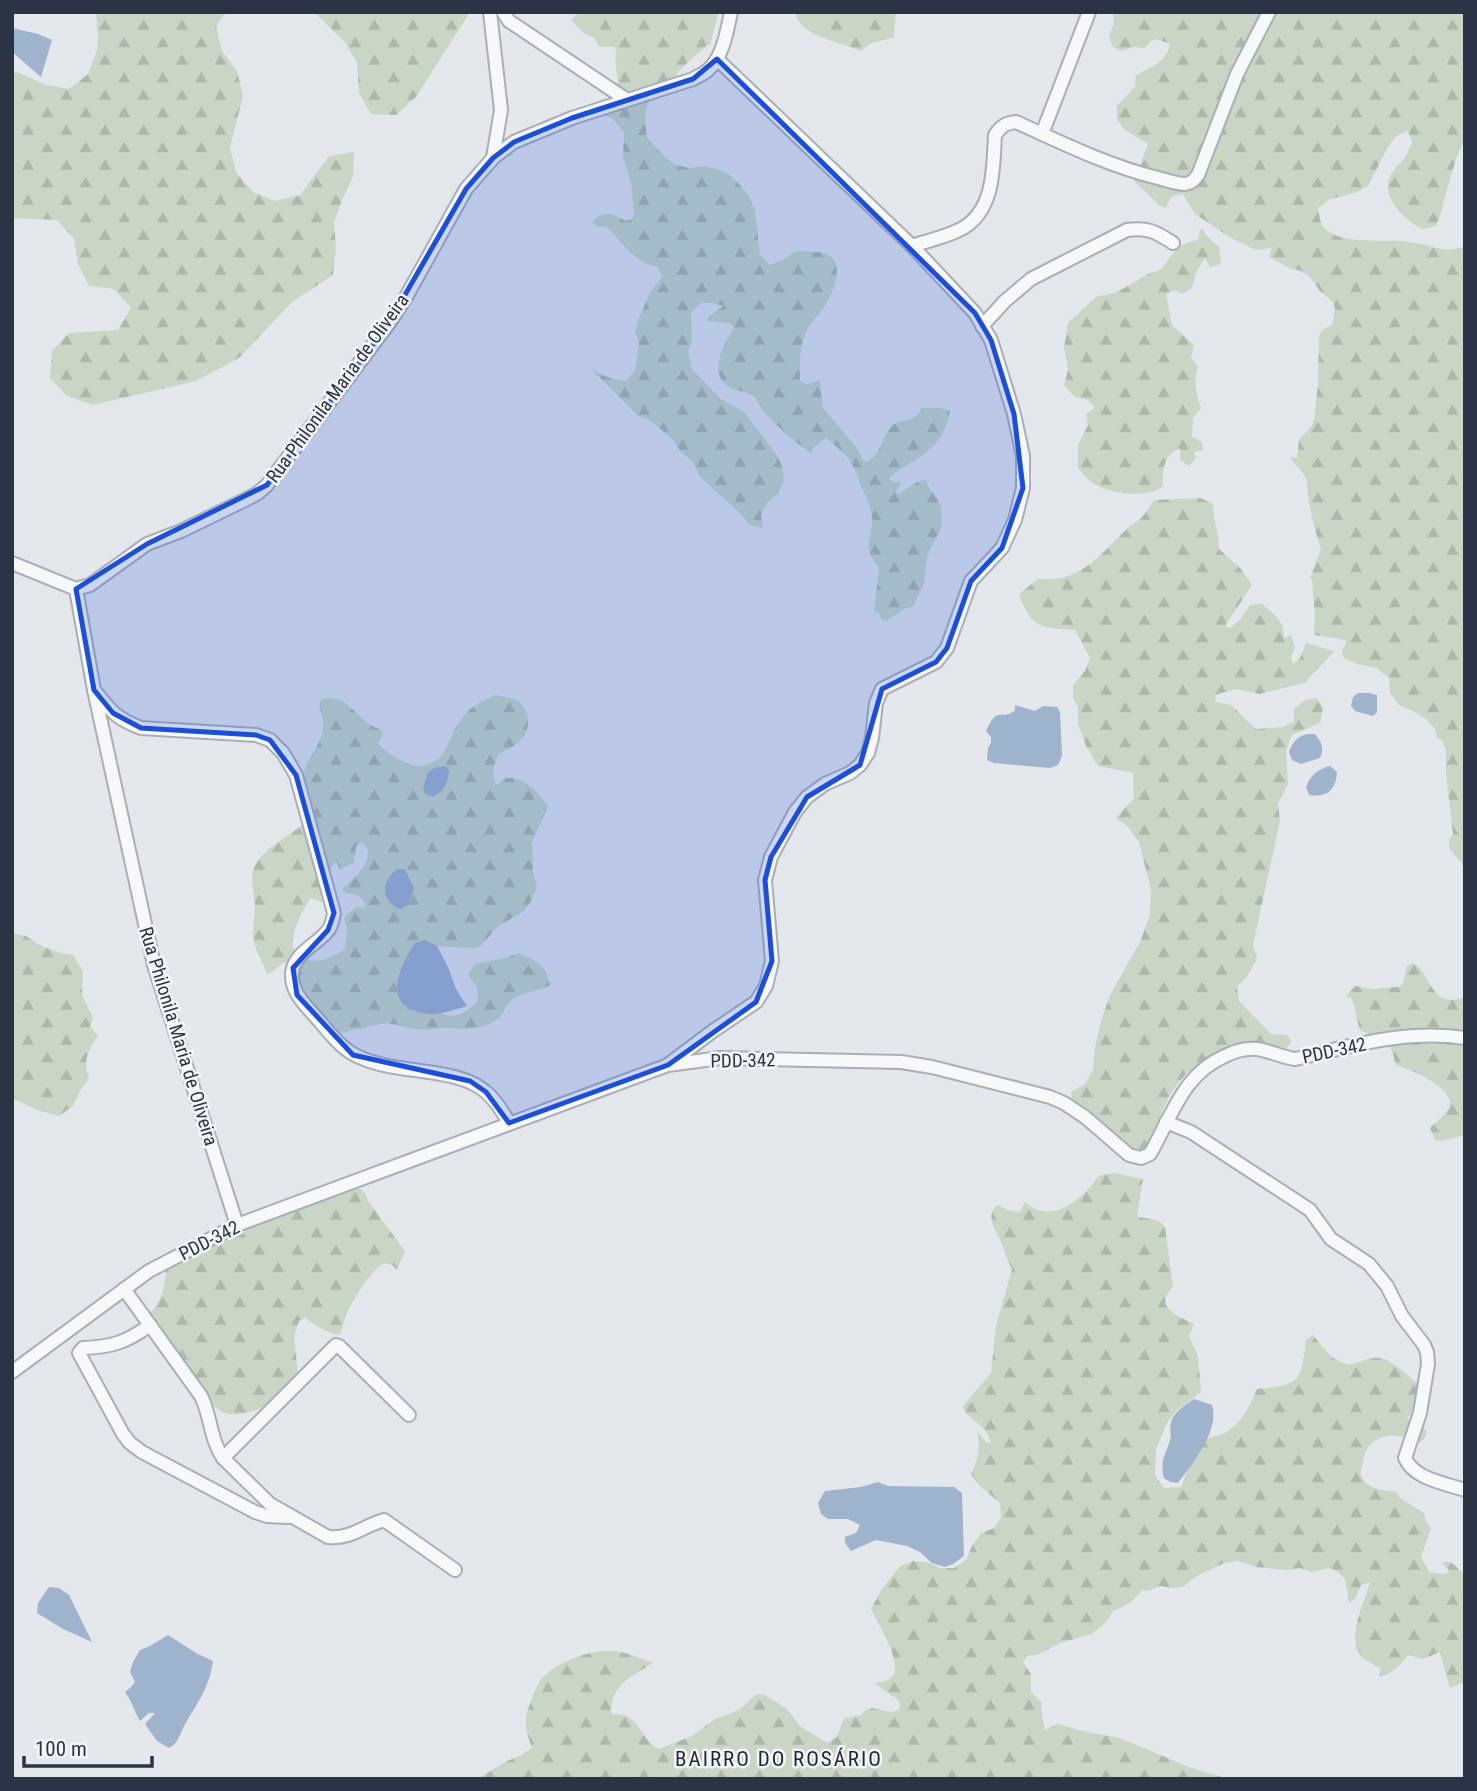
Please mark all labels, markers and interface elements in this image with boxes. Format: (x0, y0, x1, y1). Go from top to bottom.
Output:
street label: Rua Philonila Maria de Oliveira (261, 289, 414, 487)
street label: Rua Philonila Maria de Oliveira (134, 924, 223, 1148)
street label: PDD-342 (1300, 1032, 1368, 1069)
street label: PDD-342 (710, 1048, 776, 1073)
street label: PDD-342 (175, 1215, 243, 1265)
scale bar (24, 1724, 152, 1768)
text: 100 m (35, 1737, 87, 1761)
district label: BAIRRO DO ROSÁRIO (675, 1747, 883, 1771)

